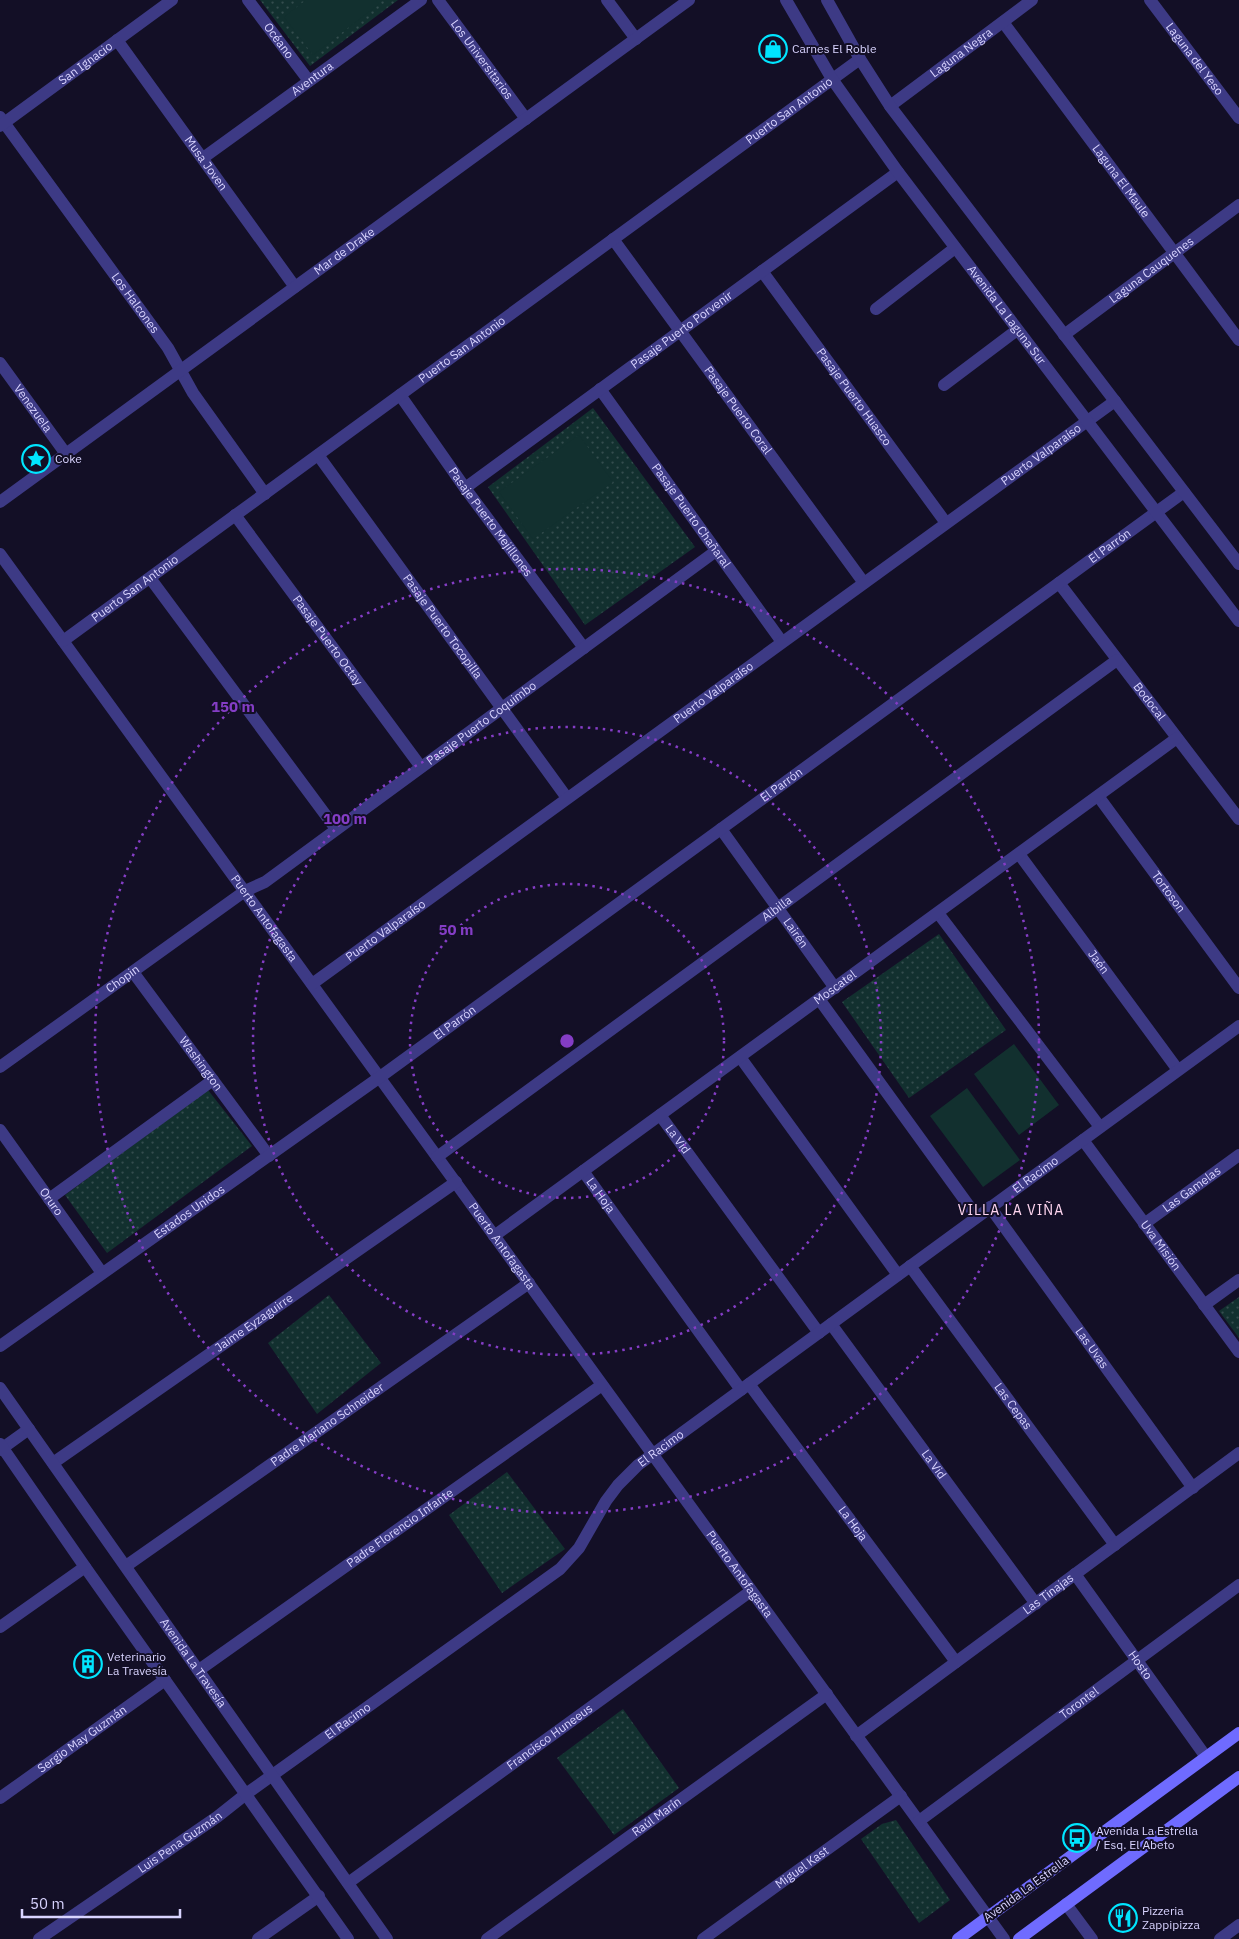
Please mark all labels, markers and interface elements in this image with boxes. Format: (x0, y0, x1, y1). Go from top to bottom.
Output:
street label: Los Universitarios (448, 16, 517, 102)
street label: Océano (261, 20, 298, 62)
street label: Laguna del Yeso (1163, 20, 1227, 98)
street label: Laguna Negra (927, 24, 996, 80)
shop icon: Carnes El Roble (758, 34, 788, 64)
street label: San Ignacio (55, 38, 115, 88)
place label: Carnes El Roble (792, 41, 877, 56)
street label: Aventura (288, 58, 337, 99)
street label: Puerto San Antonio (742, 74, 835, 147)
street label: Musa Joven (182, 133, 231, 193)
street label: Laguna El Maule (1089, 141, 1154, 221)
street label: Mar de Drake (311, 223, 378, 278)
street label: Laguna Cauquenes (1106, 233, 1197, 306)
street label: Avenida La Laguna Sur (964, 262, 1050, 368)
street label: Los Halcones (109, 269, 163, 336)
street label: Pasaje Puerto Porvenir (627, 287, 735, 372)
street label: Puerto San Antonio (415, 312, 508, 386)
street label: Pasaje Puerto Huasco (814, 345, 895, 449)
street label: Pasaje Puerto Coral (701, 363, 775, 457)
street label: Venezuela (11, 381, 56, 435)
street label: Puerto Valparaíso (998, 420, 1084, 488)
place icon: Coke (21, 444, 51, 474)
place label: Coke (55, 451, 82, 466)
street label: Pasaje Puerto Chañaral (649, 460, 734, 571)
street label: Pasaje Puerto Mejillones (446, 464, 536, 579)
street label: El Parrón (1085, 525, 1134, 566)
street label: Puerto San Antonio (88, 551, 181, 625)
street label: Pasaje Puerto Tocopilla (400, 571, 486, 682)
street label: Pasaje Puerto Octay (290, 592, 366, 688)
street label: Puerto Valparaíso (670, 658, 756, 726)
street label: Pasaje Puerto Coquimbo (423, 677, 539, 768)
street label: Bodocal (1130, 679, 1169, 723)
text: 150 m (211, 697, 255, 716)
street label: El Parrón (757, 764, 805, 805)
text: 100 m (323, 809, 367, 828)
street label: Tortoson (1149, 868, 1189, 915)
street label: Puerto Antofagasta (228, 872, 301, 965)
street label: Albilla (759, 892, 795, 924)
street label: Puerto Valparaíso (342, 896, 429, 964)
street label: Lairén (780, 915, 812, 951)
text: 50 m (439, 920, 473, 939)
street label: Jaén (1085, 947, 1113, 977)
street label: Chopin (103, 961, 142, 996)
street label: Moscatel (811, 967, 859, 1007)
street label: El Parrón (430, 1002, 479, 1043)
centre of rings (558, 1032, 576, 1050)
street label: Washington (176, 1033, 226, 1093)
street label: La Vid (662, 1121, 694, 1157)
street label: El Racimo (1009, 1152, 1061, 1196)
street label: Las Gamelas (1159, 1163, 1224, 1215)
street label: La Hoja (583, 1174, 619, 1216)
street label: Estados Unidos (151, 1181, 228, 1242)
street label: Oruro (36, 1184, 67, 1218)
street label: Puerto Antofagasta (466, 1200, 539, 1293)
district label: VILLA LA VIÑA (958, 1201, 1064, 1219)
street label: Uva Misión (1138, 1217, 1184, 1273)
street label: Jaime Eyzaguirre (212, 1290, 296, 1355)
street label: Las Uvas (1072, 1324, 1112, 1371)
street label: Padre Mariano Schneider (267, 1379, 387, 1469)
street label: Las Cepas (991, 1380, 1036, 1432)
street label: El Racimo (634, 1426, 687, 1470)
street label: La Vid (919, 1447, 950, 1482)
street label: Padre Florencio Infante (343, 1485, 456, 1570)
street label: La Hoja (835, 1503, 872, 1544)
street label: Puerto Antofagasta (703, 1527, 777, 1621)
street label: Las Tinajas (1020, 1570, 1076, 1617)
street label: Avenida La Travesía (157, 1615, 230, 1711)
street label: Hosto (1125, 1647, 1156, 1682)
building icon: Veterinario La Travesía (73, 1649, 103, 1679)
place label: Veterinario La Travesía (107, 1649, 167, 1678)
street label: Torontel (1056, 1683, 1101, 1722)
street label: El Racimo (321, 1699, 374, 1742)
street label: Francisco Huneeus (503, 1700, 595, 1773)
street label: Sergio May Guzmán (34, 1702, 129, 1776)
street label: Raúl Marín (629, 1794, 684, 1839)
street label: Luis Pena Guzmán (135, 1808, 225, 1876)
bus stop icon: Avenida La Estrella / Esq. El Abeto (1062, 1823, 1092, 1853)
place label: Avenida La Estrella / Esq. El Abeto (1096, 1823, 1198, 1852)
street label: Miguel Kast (772, 1843, 831, 1892)
street label: Avenida La Estrella (980, 1852, 1072, 1925)
scale bar (22, 1886, 180, 1918)
text: 50 m (30, 1894, 65, 1913)
restaurant icon: Pizzeria Zappipizza (1108, 1903, 1138, 1933)
place label: Pizzeria Zappipizza (1142, 1903, 1200, 1932)

